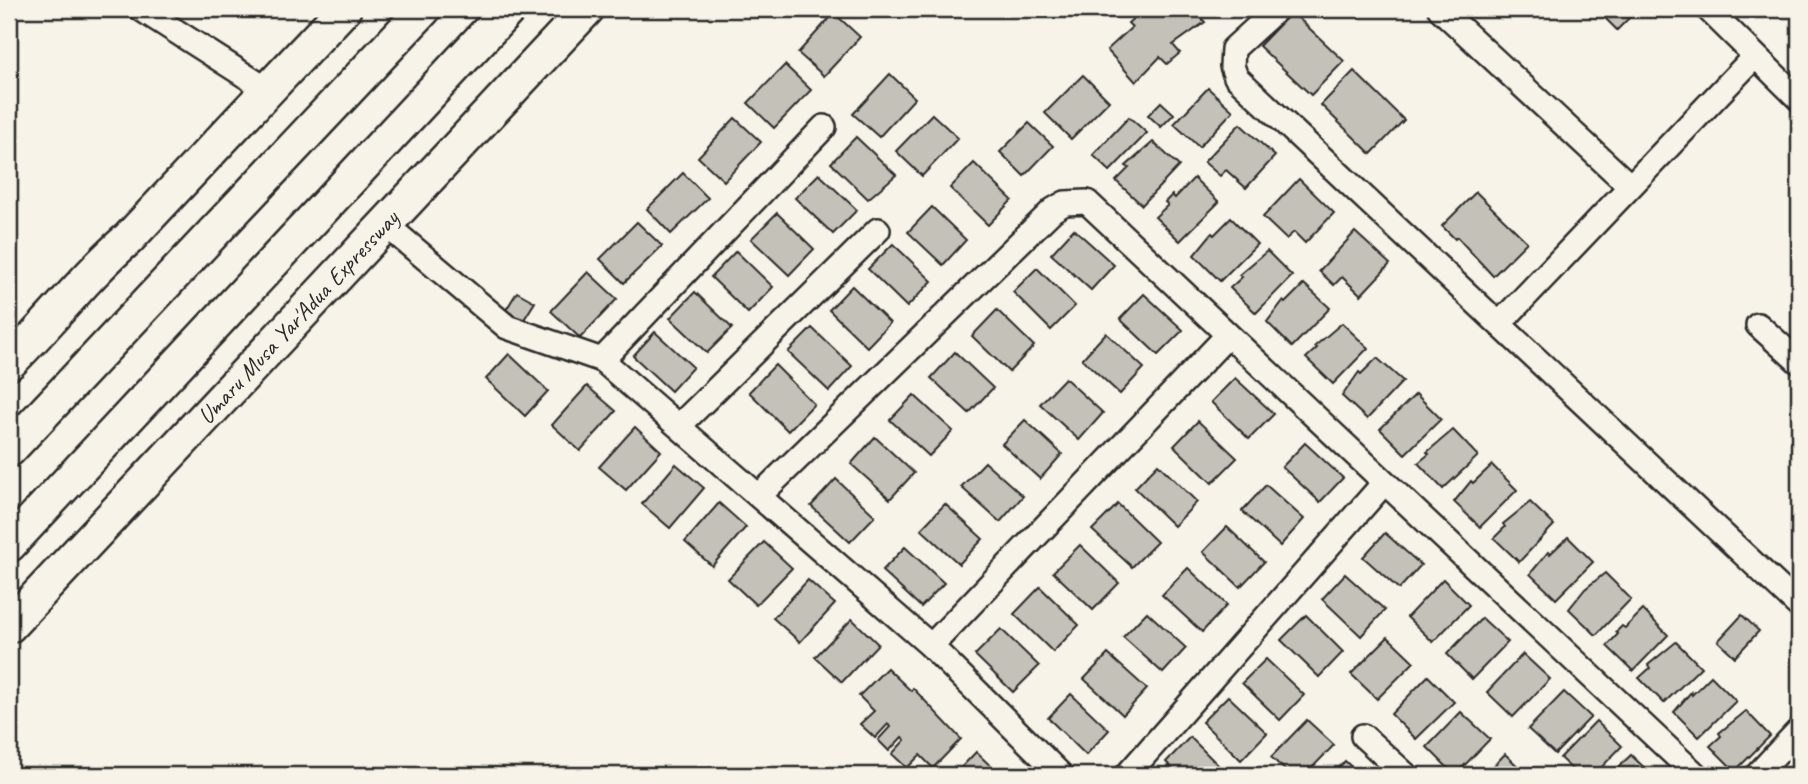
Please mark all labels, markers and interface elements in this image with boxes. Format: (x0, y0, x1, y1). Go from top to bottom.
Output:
street label: Umaru Musa Yar'Adua Expressway (191, 202, 406, 430)

